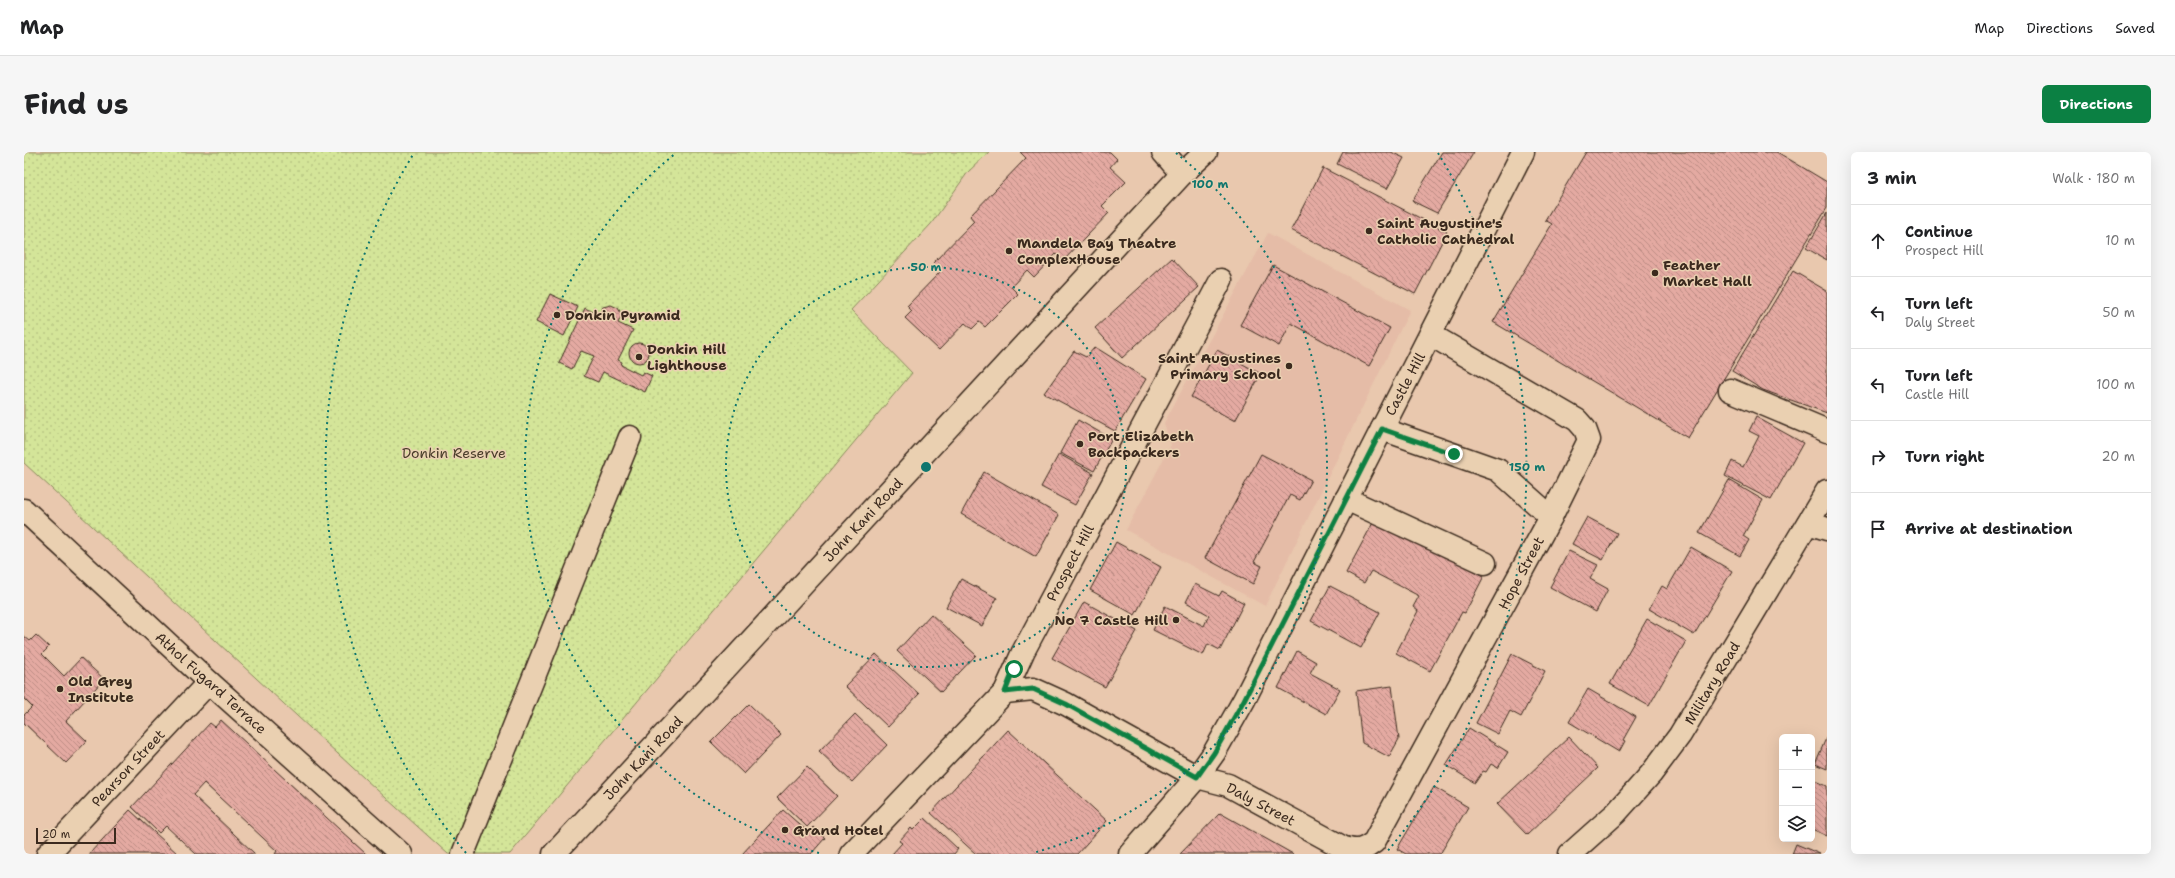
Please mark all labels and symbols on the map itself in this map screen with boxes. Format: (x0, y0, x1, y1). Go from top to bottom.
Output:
text: 100 m (1192, 176, 1229, 192)
place label: Saint Augustine's Catholic Cathedral (1377, 214, 1515, 248)
marker: Saint Augustine's Catholic Cathedral (1364, 226, 1374, 236)
place label: Mandela Bay Theatre ComplexHouse (1017, 234, 1176, 268)
marker: Mandela Bay Theatre ComplexHouse (1004, 246, 1014, 256)
place label: Feather Market Hall (1663, 256, 1752, 290)
text: 50 m (911, 259, 942, 275)
marker: Feather Market Hall (1650, 268, 1660, 278)
place label: Donkin Pyramid (565, 306, 681, 324)
marker: Donkin Pyramid (552, 310, 562, 320)
place label: Donkin Hill Lighthouse (647, 340, 727, 374)
place label: Saint Augustines Primary School (1158, 349, 1281, 383)
street label: Castle Hill (1381, 349, 1429, 419)
marker: Donkin Hill Lighthouse (634, 352, 644, 362)
marker: Saint Augustines Primary School (1284, 361, 1294, 371)
place label: Port Elizabeth Backpackers (1088, 427, 1194, 461)
marker: Port Elizabeth Backpackers (1075, 439, 1085, 449)
park label: Donkin Reserve (402, 444, 506, 462)
route end (1445, 445, 1463, 463)
text: 150 m (1509, 459, 1545, 475)
centre of rings (919, 460, 933, 474)
street label: John Kani Road (819, 474, 907, 566)
street label: Prospect Hill (1042, 521, 1098, 605)
street label: Hope Street (1494, 533, 1548, 613)
place label: No 7 Castle Hill (1055, 611, 1168, 629)
marker: No 7 Castle Hill (1171, 615, 1181, 625)
street label: Athol Fugard Terrace (151, 628, 271, 738)
street label: Military Road (1680, 638, 1744, 728)
route start (1005, 660, 1023, 678)
place label: Old Grey Institute (68, 672, 134, 706)
marker: Old Grey Institute (55, 684, 65, 694)
street label: John Kani Road (599, 712, 687, 804)
street label: Pearson Street (87, 725, 169, 811)
street label: Daly Street (1223, 778, 1299, 830)
place label: Grand Hotel (793, 821, 883, 839)
marker: Grand Hotel (780, 825, 790, 835)
scale bar (36, 826, 116, 845)

